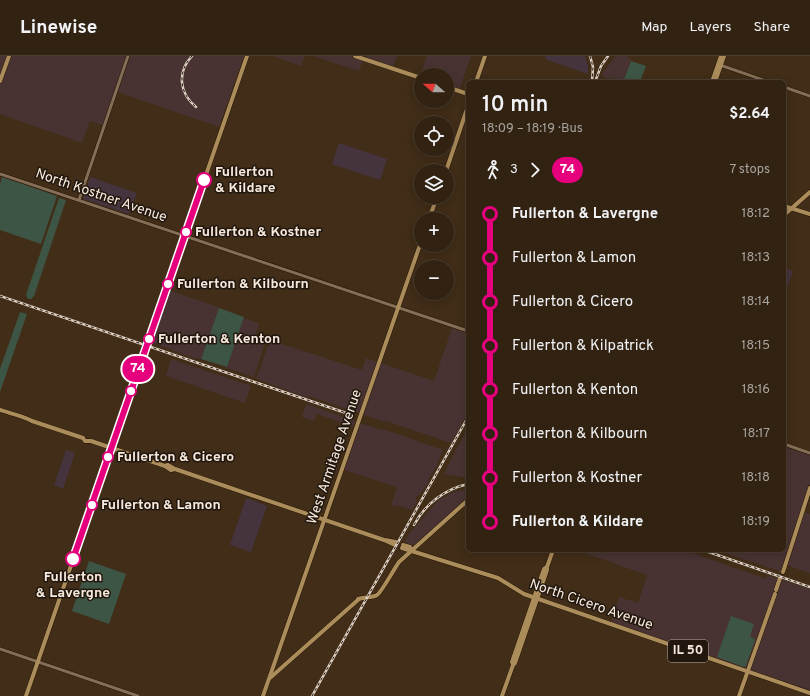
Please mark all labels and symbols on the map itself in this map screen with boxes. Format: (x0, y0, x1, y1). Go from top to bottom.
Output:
north arrow (414, 68, 454, 108)
place label: Fullerton & Kildare (215, 164, 276, 197)
street label: North Kostner Avenue (33, 166, 169, 226)
marker: Fullerton & Kildare (196, 172, 212, 188)
place label: Fullerton & Kostner (195, 224, 321, 241)
marker: Fullerton & Kostner (180, 226, 192, 238)
place label: Fullerton & Kilbourn (177, 276, 309, 293)
marker: Fullerton & Kilbourn (162, 278, 174, 290)
place label: Fullerton & Kenton (158, 331, 280, 348)
marker: Fullerton & Kenton (143, 333, 155, 345)
line badge: 74 (120, 356, 156, 382)
unlabelled marker (125, 385, 137, 397)
street label: West Armitage Avenue (304, 387, 366, 527)
place label: Fullerton & Cicero (117, 449, 234, 466)
marker: Fullerton & Cicero (102, 451, 114, 463)
place label: Fullerton & Lamon (101, 497, 221, 514)
marker: Fullerton & Lamon (86, 499, 98, 511)
marker: Fullerton & Lavergne (65, 551, 81, 567)
place label: Fullerton & Lavergne (36, 569, 110, 602)
street label: North Cicero Avenue (527, 576, 655, 634)
road number: IL 50 (668, 640, 708, 662)

